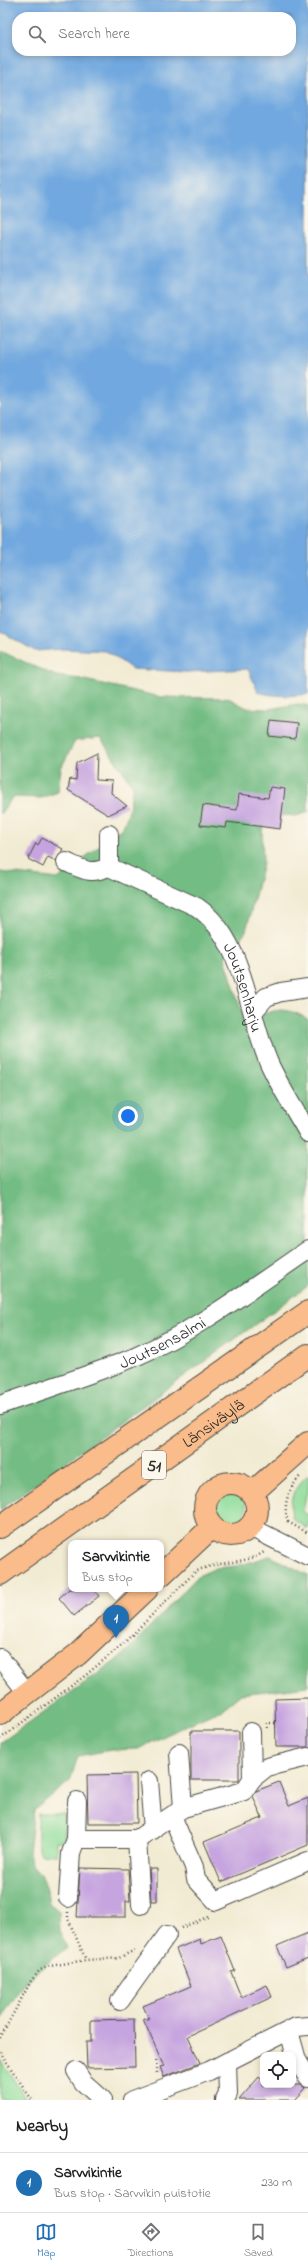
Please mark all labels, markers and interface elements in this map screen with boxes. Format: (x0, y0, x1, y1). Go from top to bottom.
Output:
search box (12, 12, 296, 56)
icon: search (26, 23, 48, 45)
text: Search here (58, 23, 130, 45)
street label: Joutsenharju (216, 939, 268, 1035)
your location (118, 1106, 138, 1126)
street label: Joutsensalmi (116, 1311, 211, 1376)
street label: Länsiväylä (177, 1393, 250, 1455)
road number: 51 (142, 1451, 166, 1479)
popup (68, 1540, 164, 1592)
text: Sarvvikintie (82, 1546, 150, 1568)
text: Bus stop (82, 1568, 133, 1587)
pin: 1 (103, 1605, 129, 1638)
map controls (260, 2052, 296, 2088)
button: locate (260, 2052, 296, 2088)
text: Nearby (16, 2114, 68, 2139)
text: Sarvvikintie (54, 2162, 122, 2184)
text: 1 (27, 2173, 31, 2192)
text: 230 m (261, 2173, 292, 2192)
text: Bus stop · Sarvvikin puistotie (54, 2184, 211, 2203)
tab: Map (35, 2221, 57, 2261)
tab: Directions (128, 2221, 174, 2261)
tab: Saved (244, 2221, 273, 2261)

